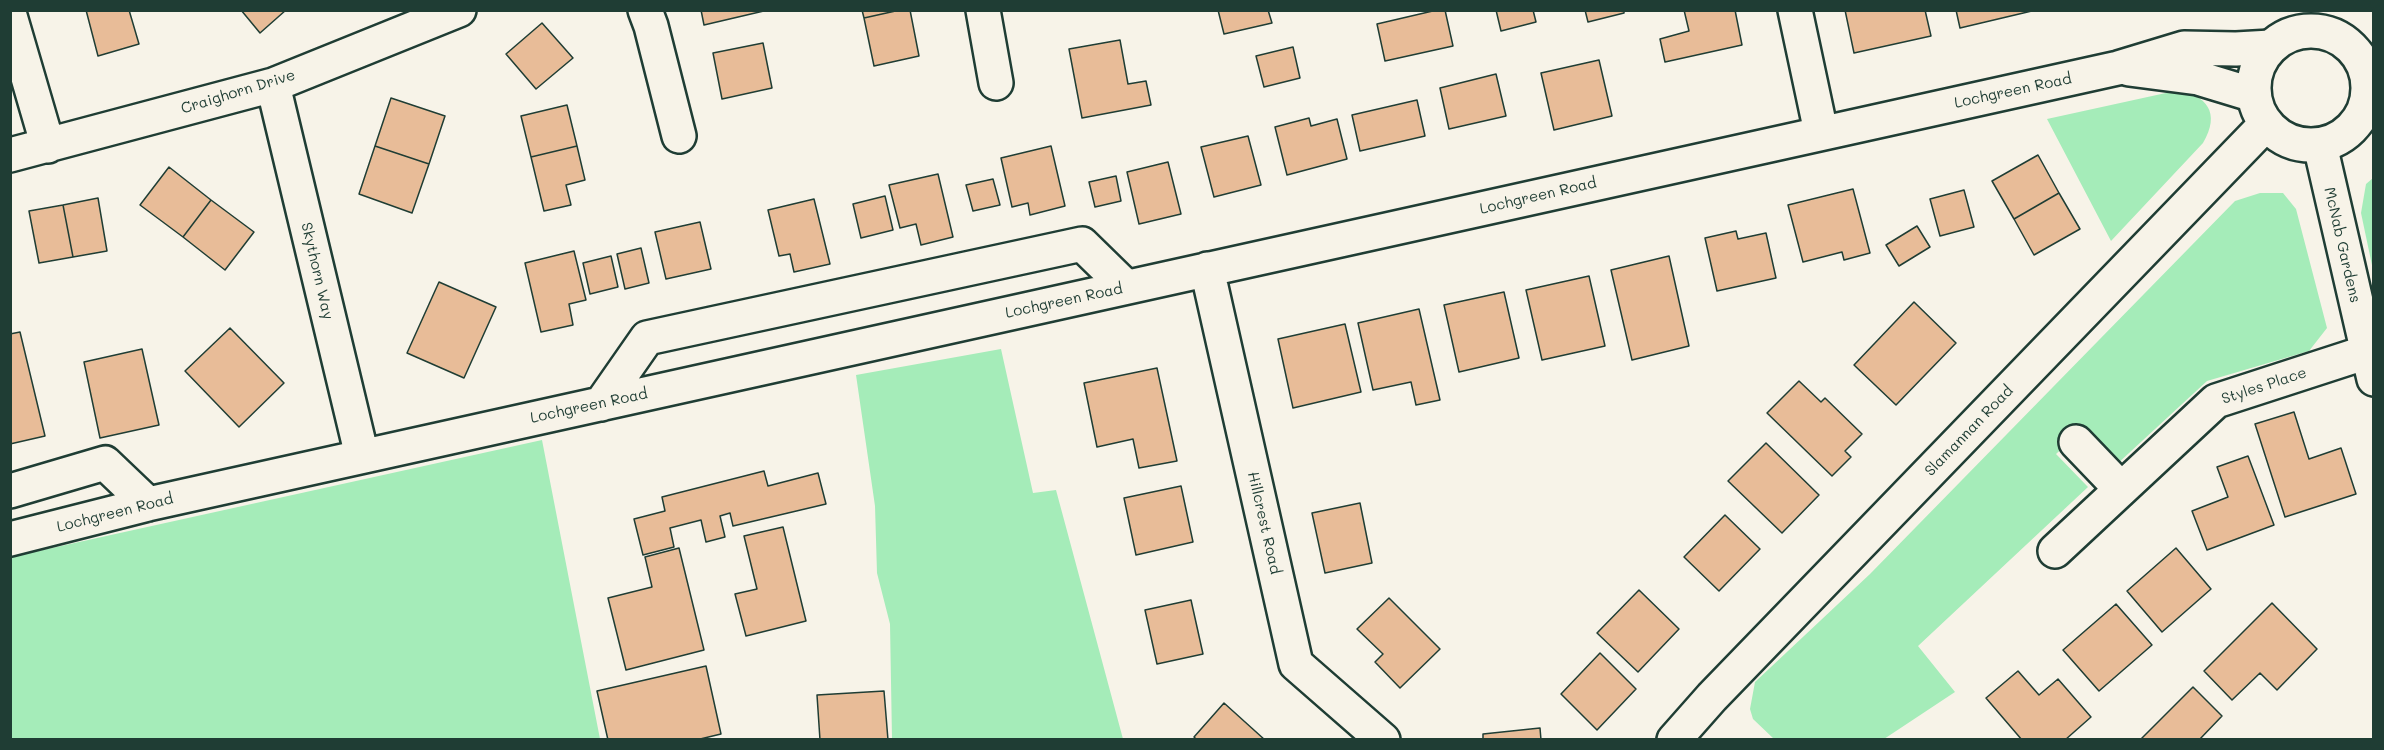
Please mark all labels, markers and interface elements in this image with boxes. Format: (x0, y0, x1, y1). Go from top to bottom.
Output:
street label: Craighorn Drive (179, 66, 297, 118)
street label: Lochgreen Road (1953, 70, 2073, 112)
street label: Lochgreen Road (1478, 174, 1598, 218)
street label: McNab Gardens (2320, 186, 2364, 304)
street label: Skythorn Way (297, 221, 337, 321)
street label: Lochgreen Road (1004, 280, 1124, 322)
street label: Styles Place (2219, 364, 2309, 408)
street label: Slamannan Road (1921, 382, 2017, 480)
street label: Lochgreen Road (529, 385, 649, 427)
street label: Hillcrest Road (1243, 470, 1285, 576)
street label: Lochgreen Road (55, 490, 175, 536)

